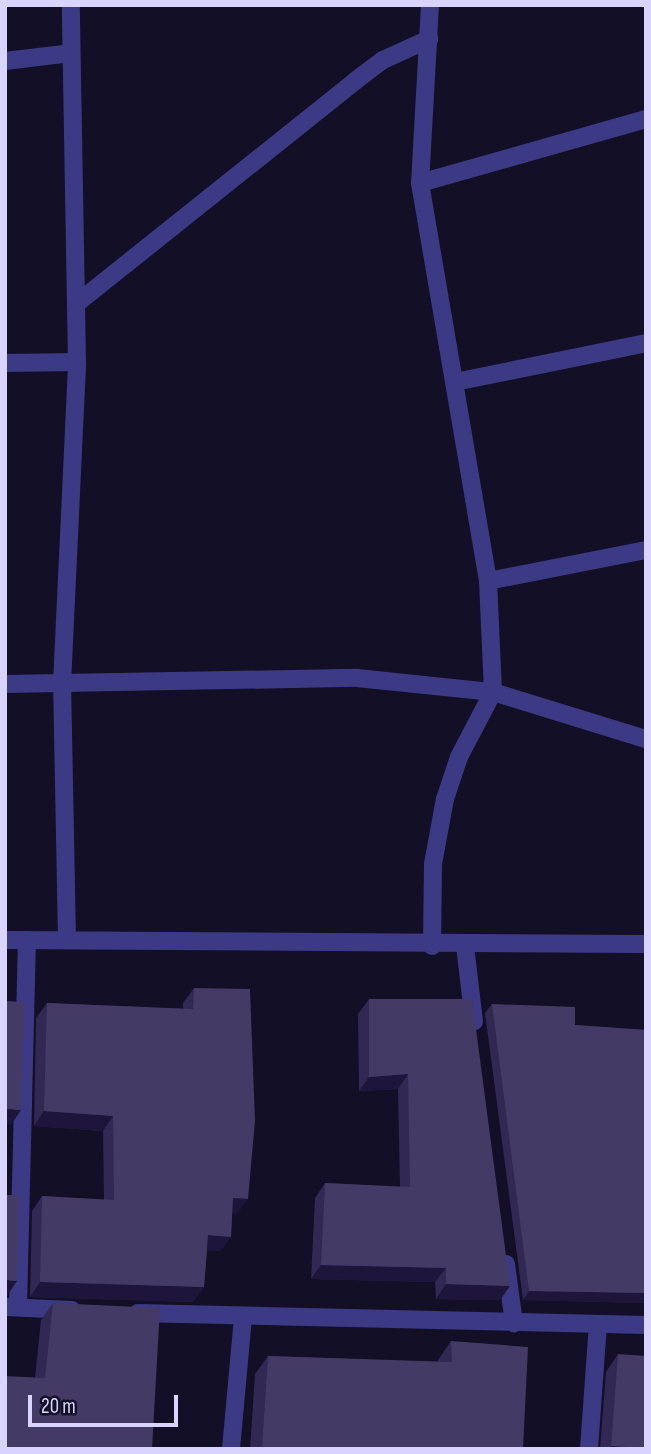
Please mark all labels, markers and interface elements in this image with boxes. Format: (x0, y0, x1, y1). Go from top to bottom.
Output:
scale bar (32, 1380, 182, 1424)
text: 20 m (41, 1394, 76, 1419)

